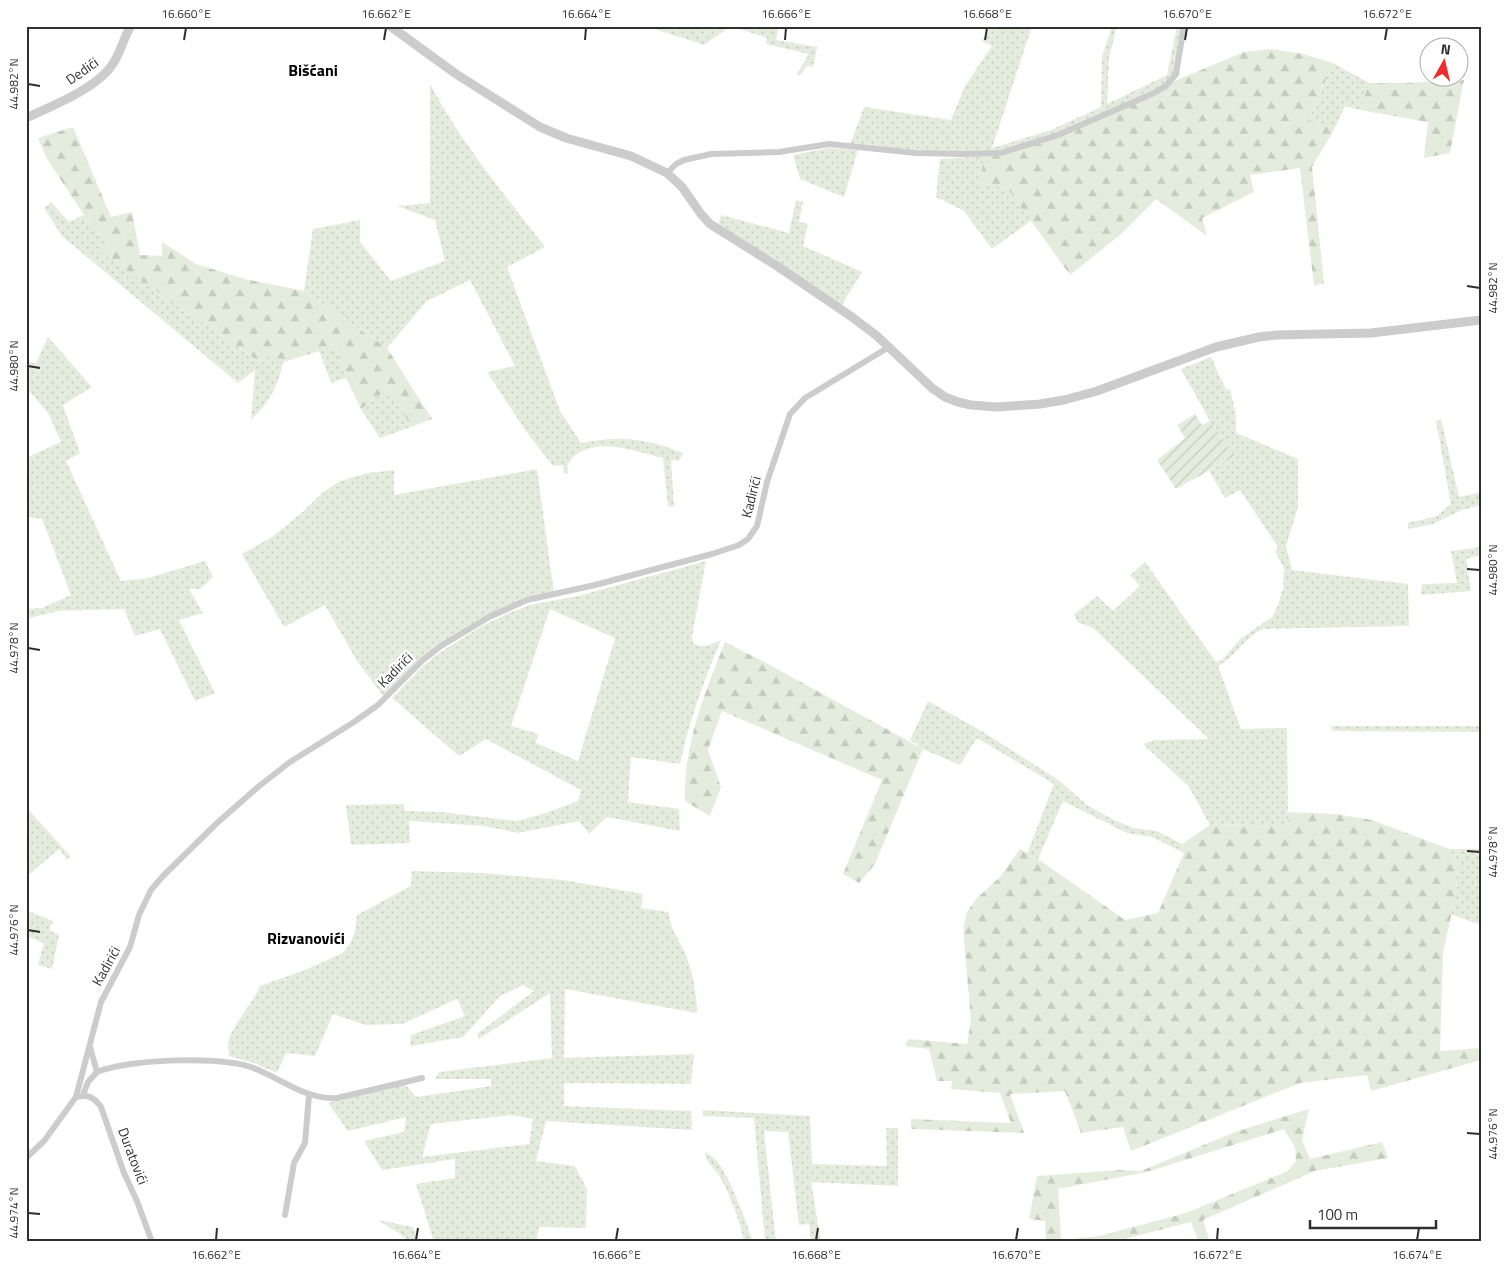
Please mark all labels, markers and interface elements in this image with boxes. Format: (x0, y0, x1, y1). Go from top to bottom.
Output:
text: 16.660°E (161, 4, 211, 23)
text: 16.662°E (361, 4, 411, 23)
text: 16.664°E (561, 4, 611, 23)
text: 16.666°E (761, 4, 811, 23)
text: 16.668°E (962, 4, 1012, 23)
text: 16.670°E (1162, 4, 1212, 23)
text: 16.672°E (1362, 4, 1412, 23)
north arrow (1420, 38, 1470, 88)
text: N (1440, 38, 1452, 60)
street label: Dedići (61, 52, 102, 89)
text: 44.982°N (4, 58, 23, 110)
district label: Bišćani (288, 58, 338, 82)
text: 44.982°N (1483, 262, 1502, 314)
text: 44.980°N (4, 340, 23, 392)
street label: Kadirići (735, 474, 766, 520)
text: 44.980°N (1483, 544, 1502, 596)
text: 44.978°N (4, 622, 23, 674)
street label: Kadirići (372, 647, 417, 692)
text: 44.978°N (1483, 826, 1502, 878)
text: 44.976°N (4, 904, 23, 956)
district label: Rizvanovići (267, 926, 345, 950)
street label: Kadirići (86, 942, 125, 989)
text: 44.976°N (1483, 1108, 1502, 1160)
street label: Duratovići (113, 1124, 154, 1187)
text: 44.974°N (4, 1187, 23, 1239)
scale bar (1310, 1198, 1436, 1230)
text: 100 m (1317, 1203, 1358, 1226)
text: 16.662°E (191, 1245, 241, 1264)
text: 16.664°E (391, 1245, 441, 1264)
text: 16.666°E (591, 1245, 641, 1264)
text: 16.668°E (791, 1245, 841, 1264)
text: 16.670°E (991, 1245, 1041, 1264)
text: 16.672°E (1192, 1245, 1242, 1264)
text: 16.674°E (1392, 1245, 1442, 1264)

